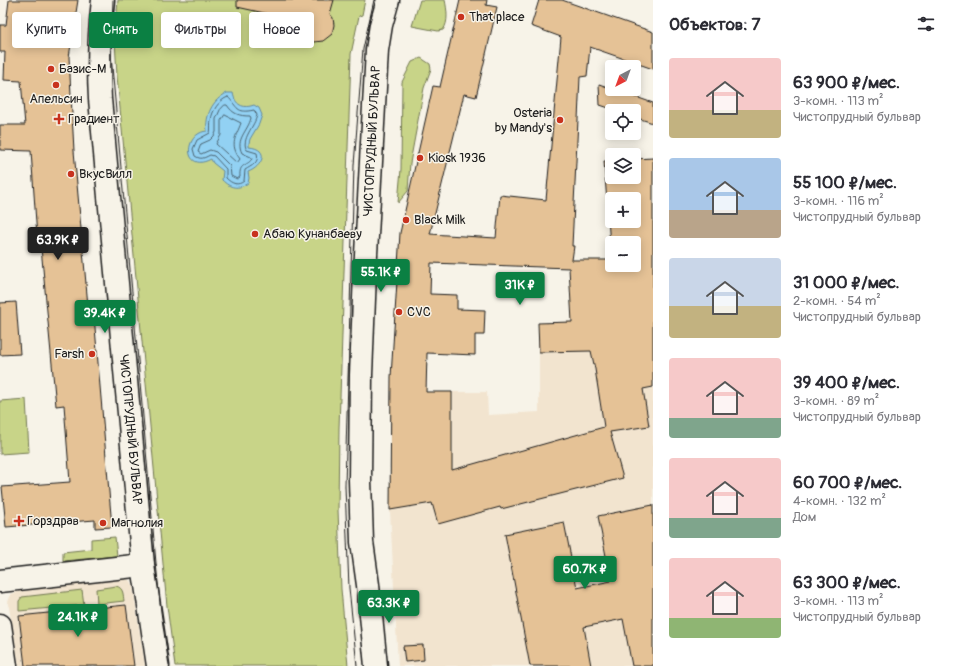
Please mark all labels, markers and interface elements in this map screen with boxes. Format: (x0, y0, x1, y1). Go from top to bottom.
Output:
place label: That place (469, 9, 525, 25)
chip: Купить (12, 12, 81, 48)
chip: Снять (89, 12, 153, 48)
chip: Фильтры (161, 12, 241, 48)
chip: Новое (249, 12, 314, 48)
marker: That place (456, 12, 466, 22)
icon: filters (915, 13, 937, 35)
text: Объектов: 7 (669, 14, 760, 35)
north arrow (605, 60, 641, 96)
map controls (605, 60, 641, 272)
place label: Базис-М (59, 61, 106, 77)
marker: Базис-М (46, 64, 56, 74)
street label: ЧИСТОПРУДНЫЙ БУЛЬВАР (360, 65, 384, 217)
text: 63 900 ₽/мес. (793, 72, 900, 93)
icon: home (701, 74, 749, 122)
marker: Апельсин (51, 80, 61, 90)
place label: Апельсин (29, 91, 83, 107)
text: 3-комн. · 113 m² (793, 93, 883, 109)
button: locate (605, 104, 641, 140)
place label: Osteria by Mandy's (495, 105, 552, 136)
text: Чистопрудный бульвар (793, 109, 921, 125)
place label: Градиент (68, 111, 120, 127)
marker: Градиент (53, 113, 65, 125)
marker: Osteria by Mandy's (555, 115, 565, 125)
button: layers (605, 148, 641, 184)
place label: Kiosk 1936 (428, 150, 486, 166)
marker: Kiosk 1936 (415, 153, 425, 163)
place label: ВкусВилл (79, 166, 132, 182)
marker: ВкусВилл (66, 169, 76, 179)
text: 55 100 ₽/мес. (793, 172, 897, 193)
icon: home (701, 174, 749, 222)
button: + (605, 192, 641, 228)
text: 3-комн. · 116 m² (793, 193, 884, 209)
text: Чистопрудный бульвар (793, 209, 921, 225)
place label: Black Milk (414, 212, 466, 228)
marker: Black Milk (401, 215, 411, 225)
place label: Абаю Кунанбаеву (263, 226, 362, 242)
pin: 63.9K ₽ (21, 227, 95, 261)
marker: Абаю Кунанбаеву (250, 229, 260, 239)
text: 63.9K ₽ (37, 232, 79, 248)
button: − (605, 236, 641, 272)
pin: 55.1K ₽ (344, 259, 418, 293)
text: 55.1K ₽ (361, 264, 401, 280)
pin: 31K ₽ (492, 272, 548, 306)
text: 31 000 ₽/мес. (793, 272, 900, 293)
icon: home (701, 274, 749, 322)
text: 31K ₽ (505, 277, 535, 293)
text: 2-комн. · 54 m² (793, 293, 881, 309)
pin: 39.4K ₽ (68, 300, 142, 334)
place label: CVC (407, 304, 431, 320)
text: 39.4K ₽ (84, 305, 126, 321)
marker: CVC (394, 307, 404, 317)
text: Чистопрудный бульвар (793, 309, 921, 325)
place label: Farsh (54, 346, 84, 362)
marker: Farsh (87, 349, 97, 359)
street label: ЧИСТОПРУДНЫЙ БУЛЬВАР (116, 354, 145, 506)
text: 39 400 ₽/мес. (793, 372, 900, 393)
icon: home (701, 374, 749, 422)
text: 3-комн. · 89 m² (793, 393, 879, 409)
text: Чистопрудный бульвар (793, 409, 921, 425)
text: 60 700 ₽/мес. (793, 472, 902, 493)
icon: home (701, 474, 749, 522)
text: 4-комн. · 132 m² (793, 493, 886, 509)
text: Дом (793, 509, 816, 525)
place label: Горздрав (27, 513, 79, 529)
place label: Магнолия (111, 515, 163, 531)
marker: Горздрав (14, 516, 24, 526)
marker: Магнолия (98, 518, 108, 528)
pin: 60.7K ₽ (548, 556, 622, 590)
text: 60.7K ₽ (563, 561, 607, 577)
text: 63 300 ₽/мес. (793, 572, 901, 593)
icon: home (701, 574, 749, 622)
pin: 63.3K ₽ (352, 590, 426, 624)
text: 3-комн. · 113 m² (793, 593, 883, 609)
text: 63.3K ₽ (367, 595, 411, 611)
pin: 24.1K ₽ (41, 604, 115, 638)
text: 24.1K ₽ (57, 609, 99, 625)
text: Чистопрудный бульвар (793, 609, 921, 625)

